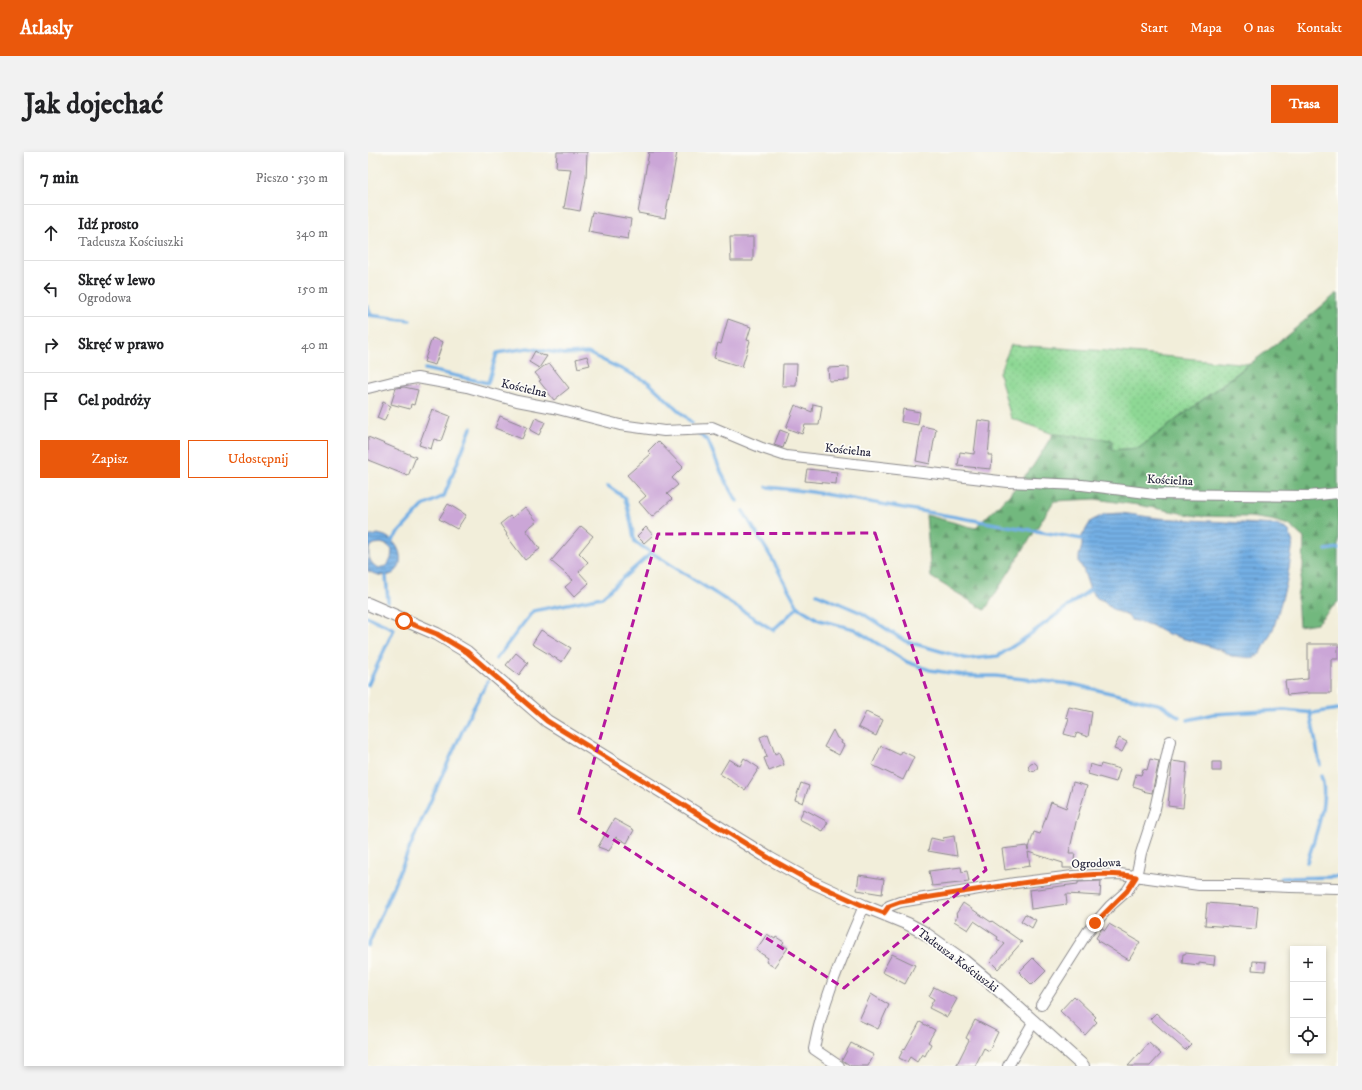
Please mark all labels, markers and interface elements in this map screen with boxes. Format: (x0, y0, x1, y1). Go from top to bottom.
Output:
text: Atlasly (20, 17, 73, 40)
text: Start (1140, 19, 1168, 37)
text: Mapa (1190, 19, 1222, 37)
text: O nas (1244, 19, 1274, 37)
text: Kontakt (1296, 19, 1342, 37)
button: Trasa (1271, 85, 1338, 123)
text: Jak dojechać (24, 87, 163, 122)
text: 7 min (40, 167, 79, 189)
text: Pieszo · 530 m (256, 170, 328, 186)
text: Idź prosto (78, 215, 139, 234)
icon: ahead (40, 222, 62, 244)
text: 340 m (296, 225, 328, 241)
text: Tadeusza Kościuszki (78, 234, 183, 250)
text: Skręć w lewo (78, 271, 155, 290)
icon: left (40, 278, 62, 300)
text: 150 m (297, 281, 328, 297)
text: Ogrodowa (78, 290, 131, 306)
icon: right (40, 334, 62, 356)
text: Skręć w prawo (78, 335, 164, 354)
text: 40 m (301, 337, 328, 353)
street label: Kościelna (500, 376, 549, 401)
icon: arrive (40, 390, 62, 412)
text: Cel podróży (78, 391, 151, 410)
button: Zapisz (40, 440, 180, 478)
button: Udostępnij (188, 440, 328, 478)
street label: Kościelna (824, 441, 873, 460)
street label: Kościelna (1146, 472, 1194, 489)
route start (395, 612, 413, 630)
street label: Ogrodowa (1071, 855, 1122, 872)
route end (1086, 914, 1104, 932)
street label: Tadeusza Kościuszki (914, 925, 1001, 996)
map controls (1290, 946, 1326, 1054)
button: + (1290, 946, 1326, 982)
button: − (1290, 982, 1326, 1018)
button: locate (1290, 1018, 1326, 1054)

